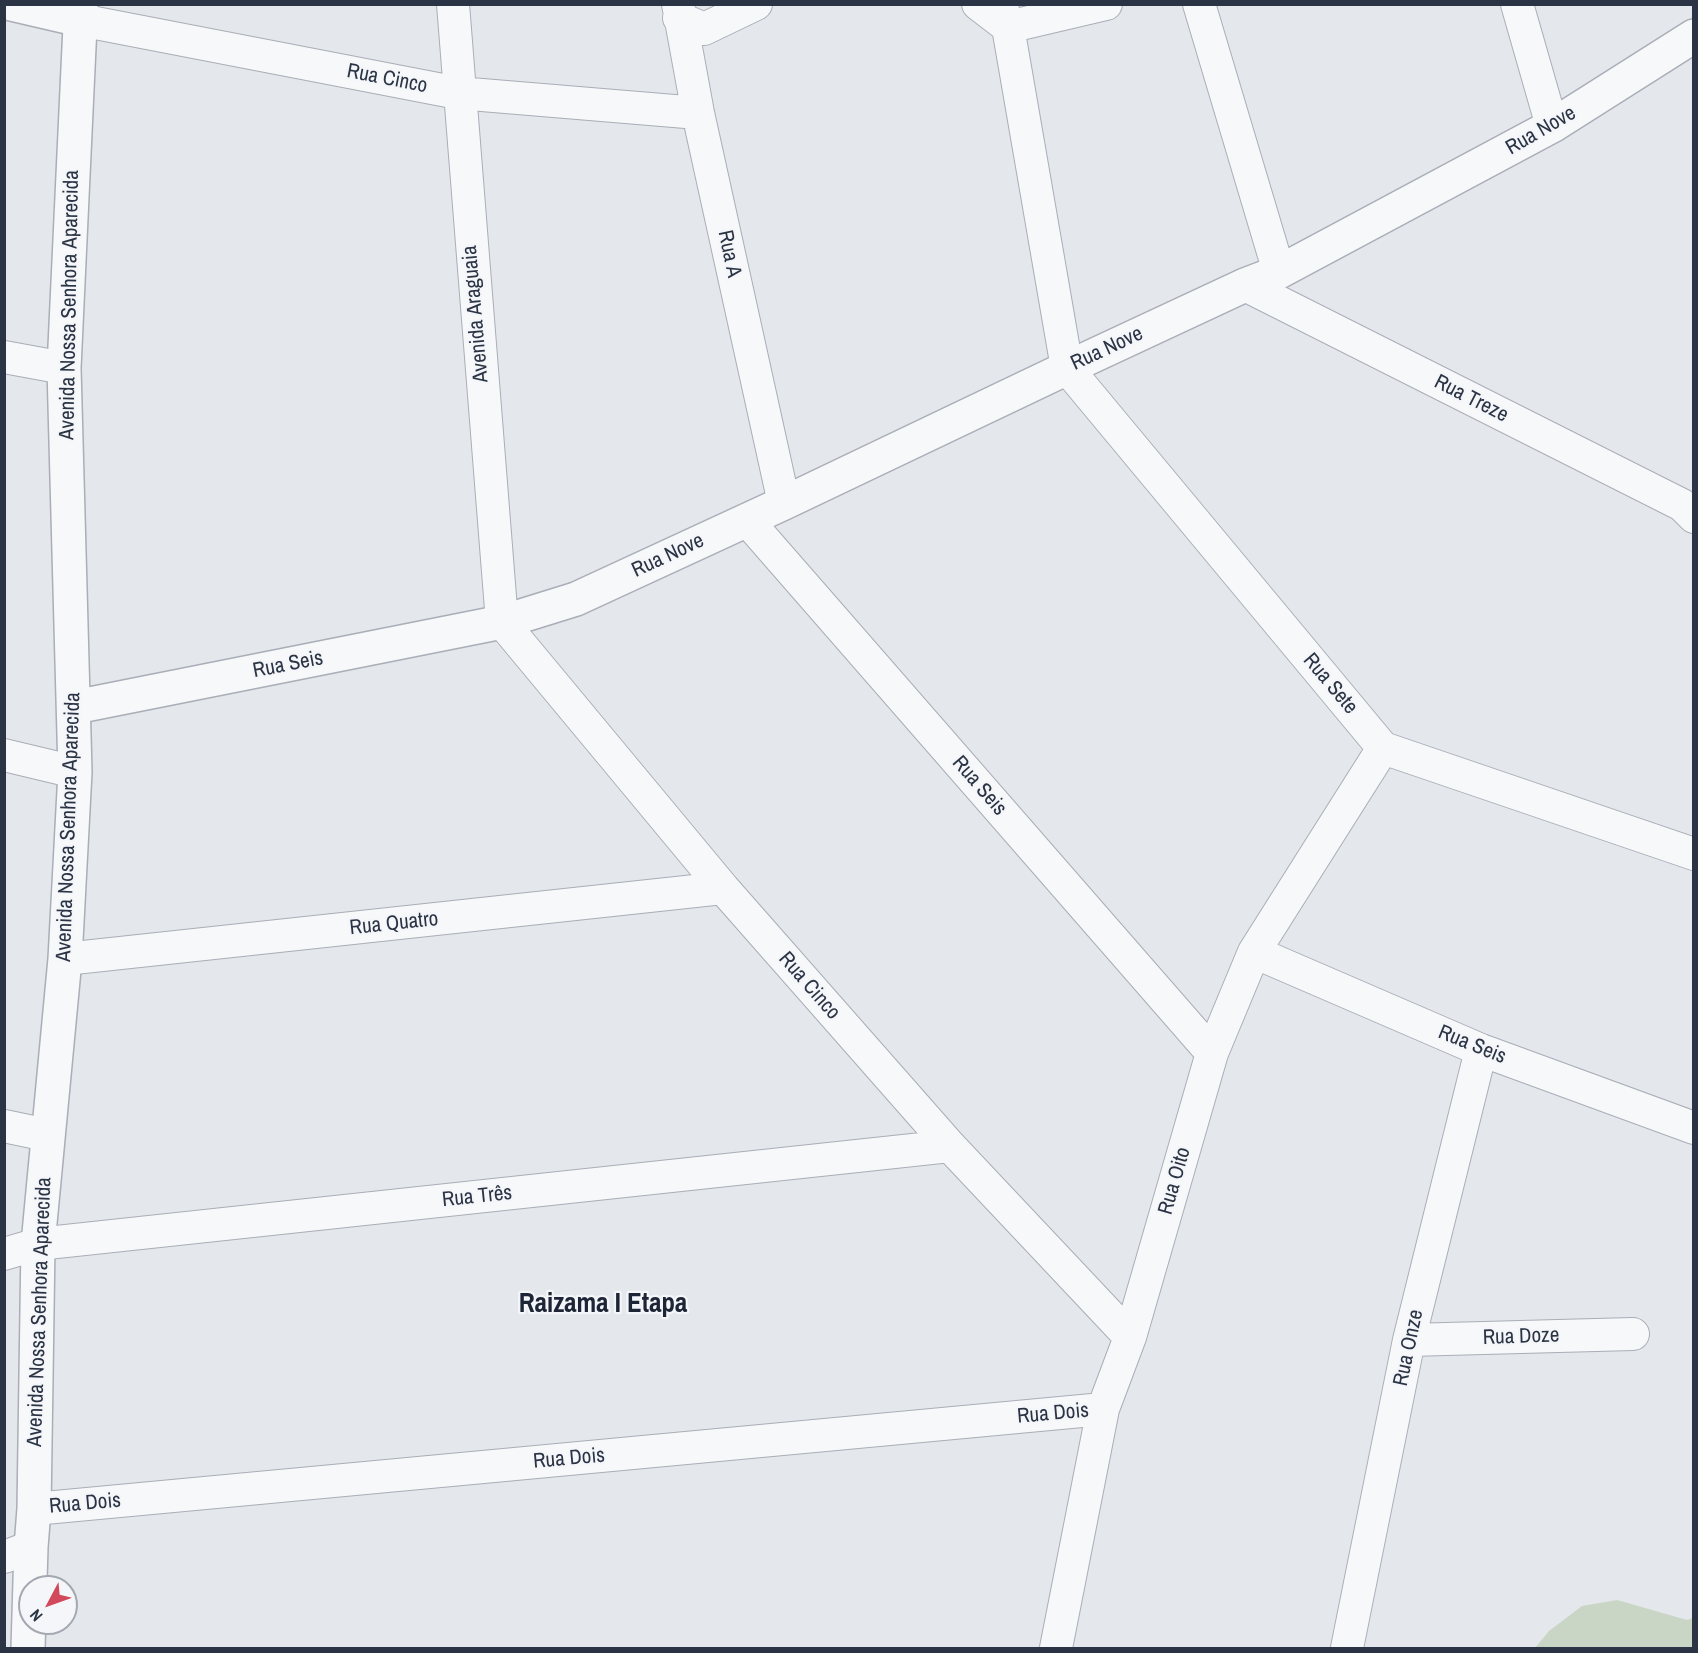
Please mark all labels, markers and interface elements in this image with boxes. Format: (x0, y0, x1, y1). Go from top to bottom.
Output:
street label: Rua Cinco (345, 59, 429, 99)
street label: Rua Nove (1502, 101, 1580, 161)
street label: Avenida Nossa Senhora Aparecida (55, 170, 85, 440)
street label: Rua A (712, 228, 746, 280)
street label: Avenida Araguaia (457, 244, 495, 384)
street label: Rua Nove (1067, 321, 1147, 377)
street label: Rua Treze (1430, 370, 1512, 428)
street label: Rua Nove (628, 528, 708, 584)
street label: Rua Seis (251, 646, 325, 684)
street label: Rua Sete (1297, 648, 1363, 720)
street label: Avenida Nossa Senhora Aparecida (52, 692, 86, 962)
street label: Rua Seis (946, 751, 1012, 821)
street label: Rua Quatro (348, 907, 440, 941)
street label: Rua Cinco (773, 947, 845, 1025)
street label: Rua Seis (1434, 1020, 1510, 1070)
street label: Rua Oito (1153, 1144, 1197, 1218)
street label: Avenida Nossa Senhora Aparecida (23, 1177, 57, 1447)
street label: Rua Três (441, 1181, 513, 1213)
district label: Raizama I Etapa (519, 1289, 687, 1321)
street label: Rua Onze (1389, 1307, 1429, 1389)
street label: Rua Doze (1482, 1323, 1560, 1351)
street label: Rua Dois (1016, 1398, 1090, 1430)
street label: Rua Dois (532, 1443, 606, 1475)
street label: Rua Dois (48, 1488, 122, 1520)
north arrow (18, 1575, 78, 1635)
text: N (25, 1605, 47, 1626)

